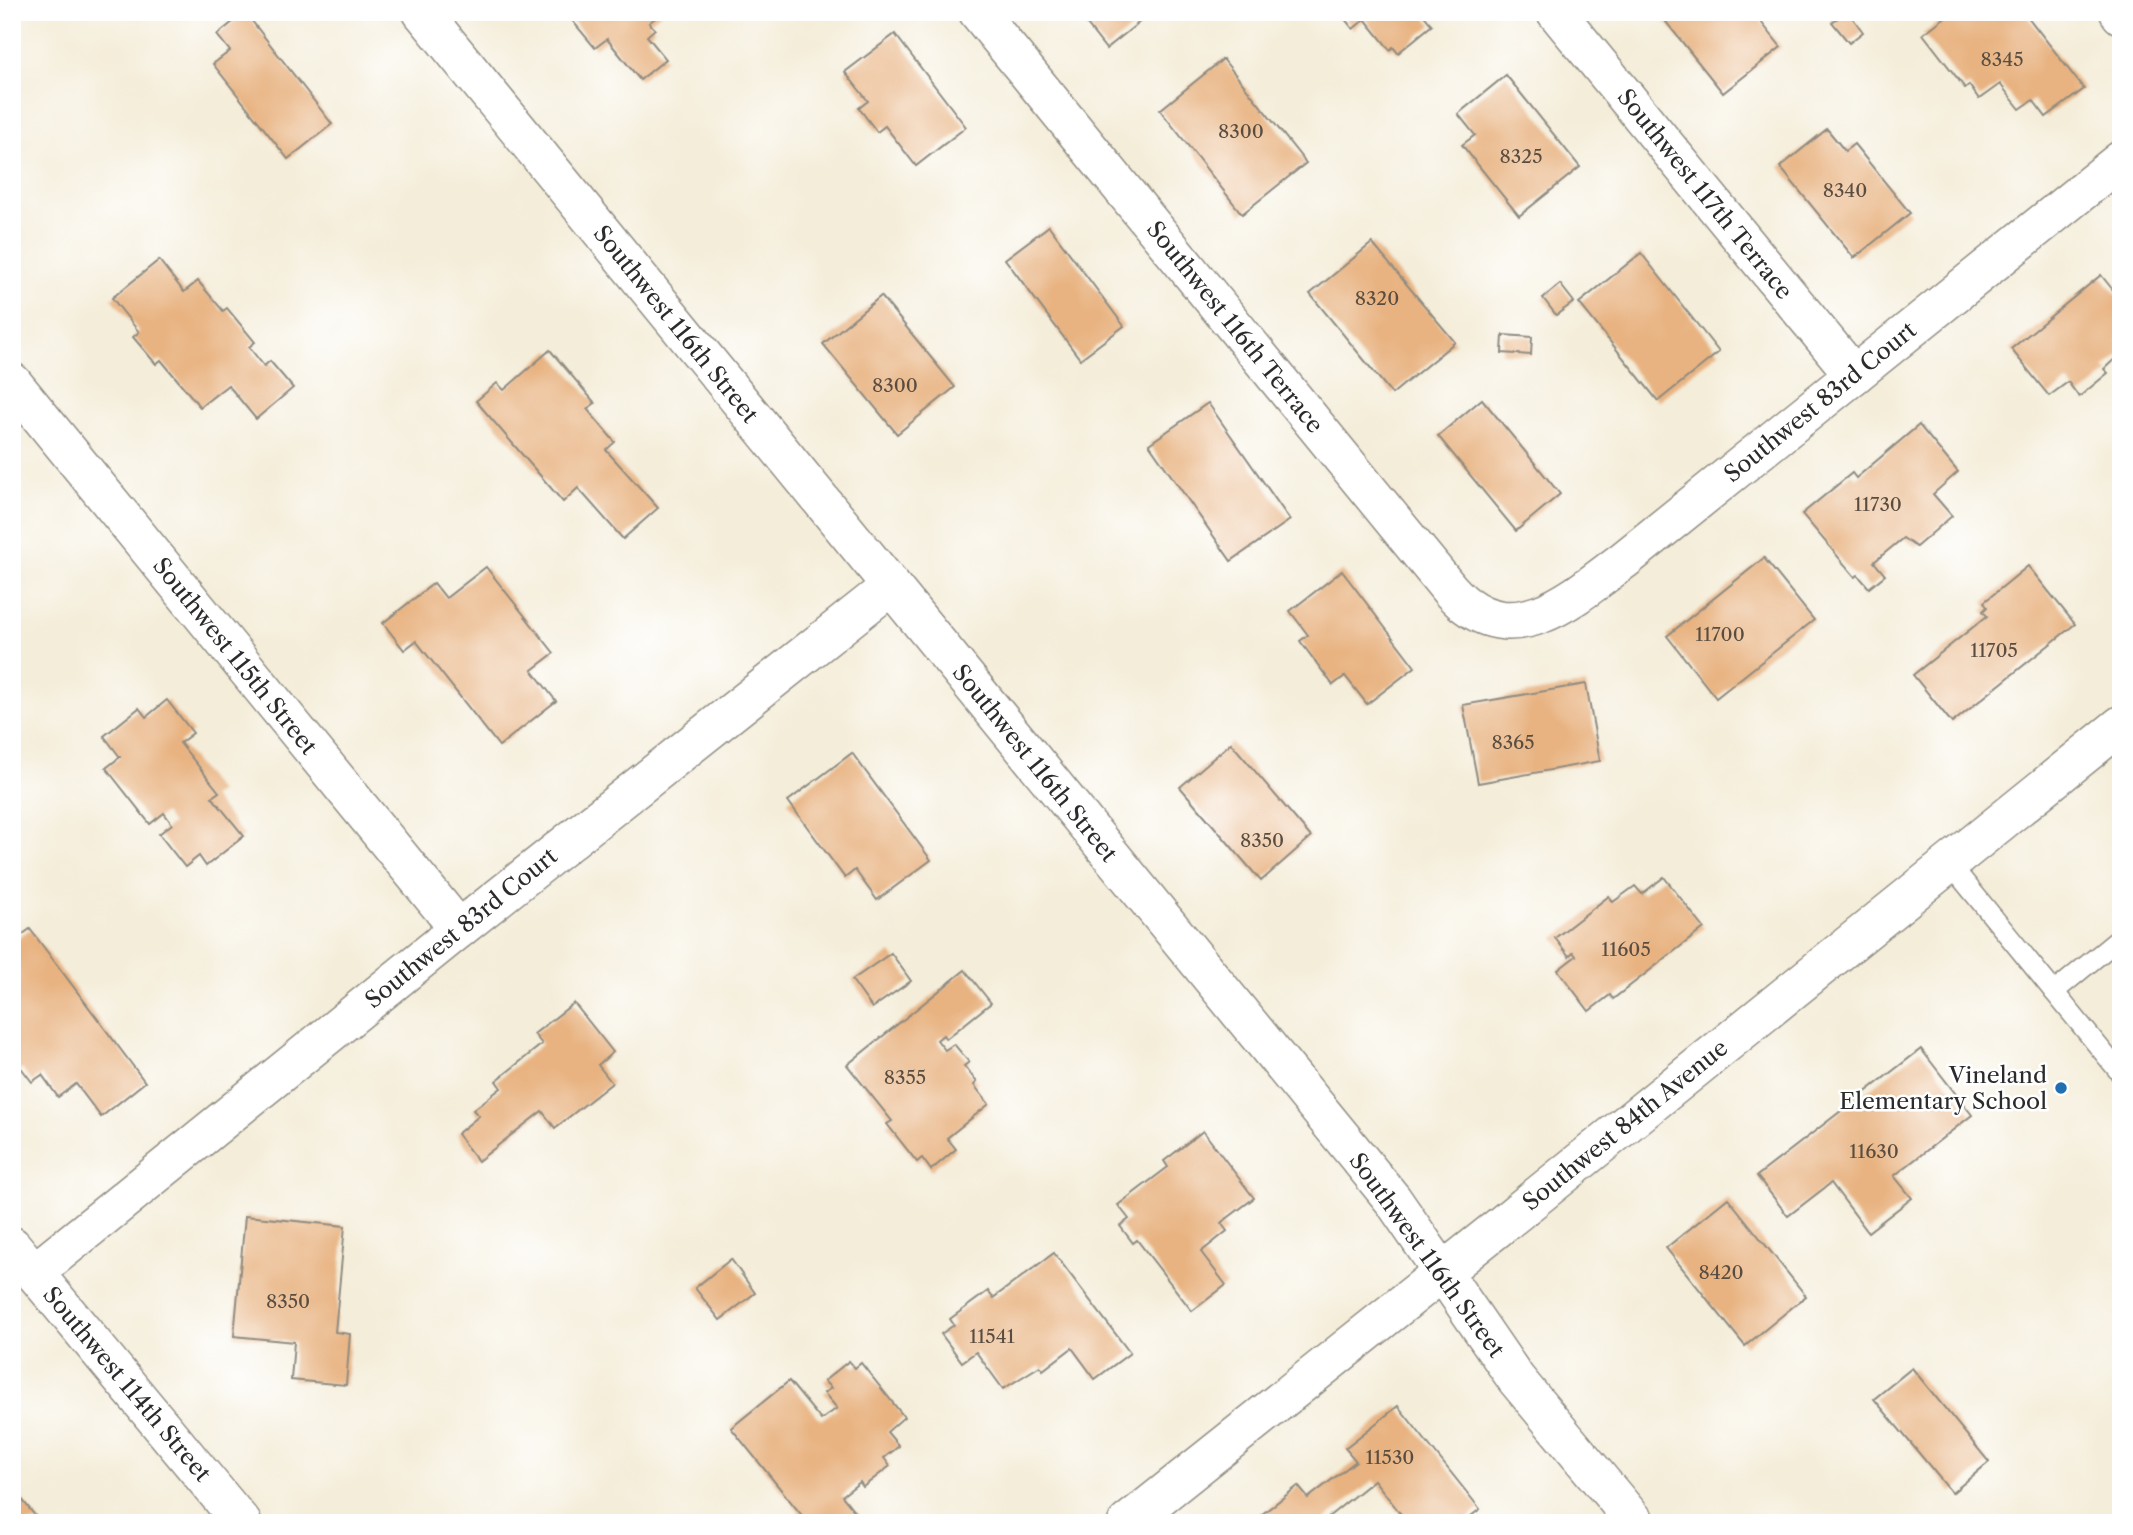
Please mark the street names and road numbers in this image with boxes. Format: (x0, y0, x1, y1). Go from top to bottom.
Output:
street label: Southwest 117th Terrace (1612, 83, 1798, 305)
street label: Southwest 116th Terrace (1141, 215, 1329, 439)
street label: Southwest 116th Street (588, 220, 764, 428)
street label: Southwest 83rd Court (1718, 316, 1922, 488)
street label: Southwest 115th Street (147, 552, 323, 760)
street label: Southwest 116th Street (947, 659, 1123, 867)
street label: Southwest 83rd Court (359, 842, 563, 1014)
street label: Southwest 84th Avenue (1517, 1034, 1733, 1216)
street label: Southwest 116th Street (1343, 1147, 1511, 1363)
street label: Southwest 114th Street (37, 1281, 217, 1487)

